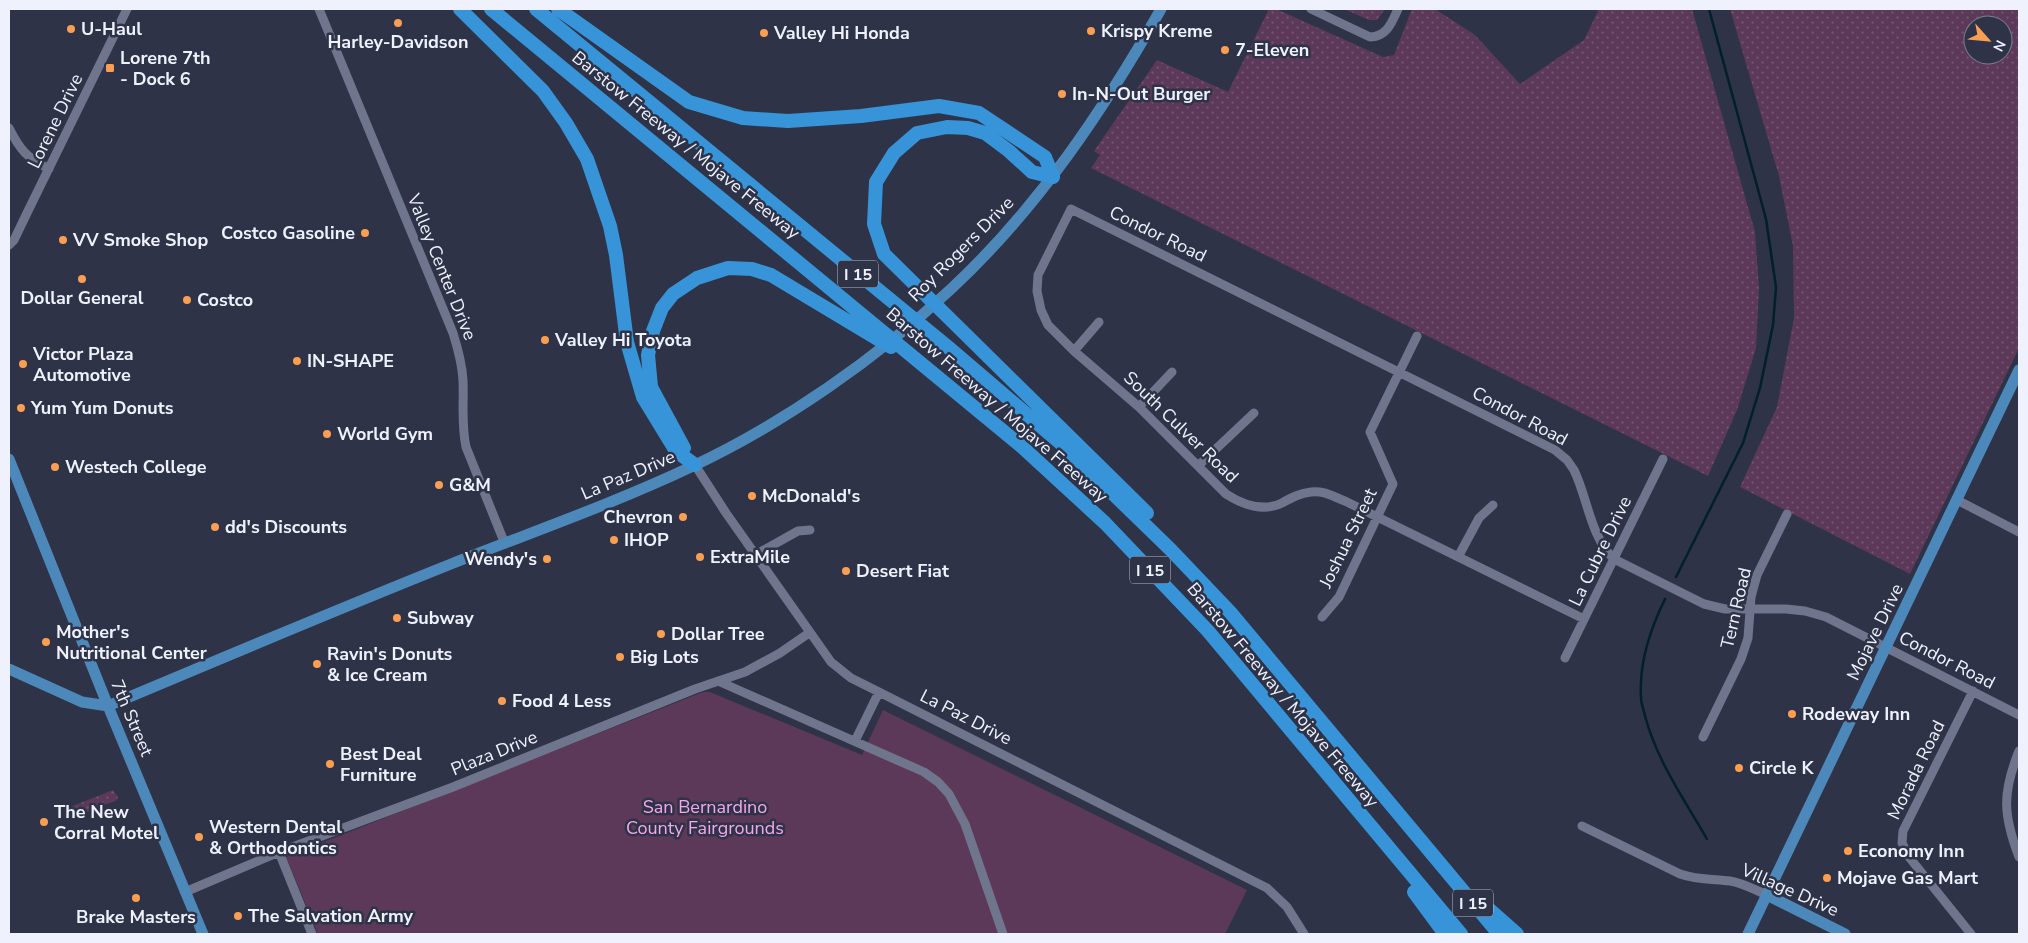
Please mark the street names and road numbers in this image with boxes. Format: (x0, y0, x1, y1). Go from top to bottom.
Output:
street label: Barstow Freeway / Mojave Freeway (567, 45, 806, 245)
street label: Lorene Drive (22, 70, 88, 172)
street label: Valley Center Drive (401, 189, 482, 344)
street label: Roy Rogers Drive (903, 191, 1019, 307)
street label: Condor Road (1105, 200, 1211, 268)
road number: I 15 (838, 260, 878, 288)
street label: Barstow Freeway / Mojave Freeway (881, 302, 1114, 509)
street label: South Culver Road (1118, 366, 1244, 488)
street label: Condor Road (1468, 381, 1572, 451)
street label: La Paz Drive (577, 444, 679, 506)
street label: Joshua Street (1313, 484, 1383, 593)
street label: La Cubre Drive (1563, 492, 1637, 610)
road number: I 15 (1130, 556, 1170, 584)
street label: Tern Road (1715, 565, 1757, 651)
street label: Barstow Freeway / Mojave Freeway (1182, 577, 1385, 813)
street label: Mojave Drive (1841, 579, 1909, 685)
street label: Condor Road (1895, 625, 1999, 695)
street label: 7th Street (105, 676, 159, 761)
street label: La Paz Drive (916, 684, 1016, 750)
street label: Morada Road (1882, 716, 1950, 824)
street label: Plaza Drive (447, 725, 541, 781)
street label: Village Drive (1737, 857, 1842, 922)
road number: I 15 (1453, 890, 1493, 916)

